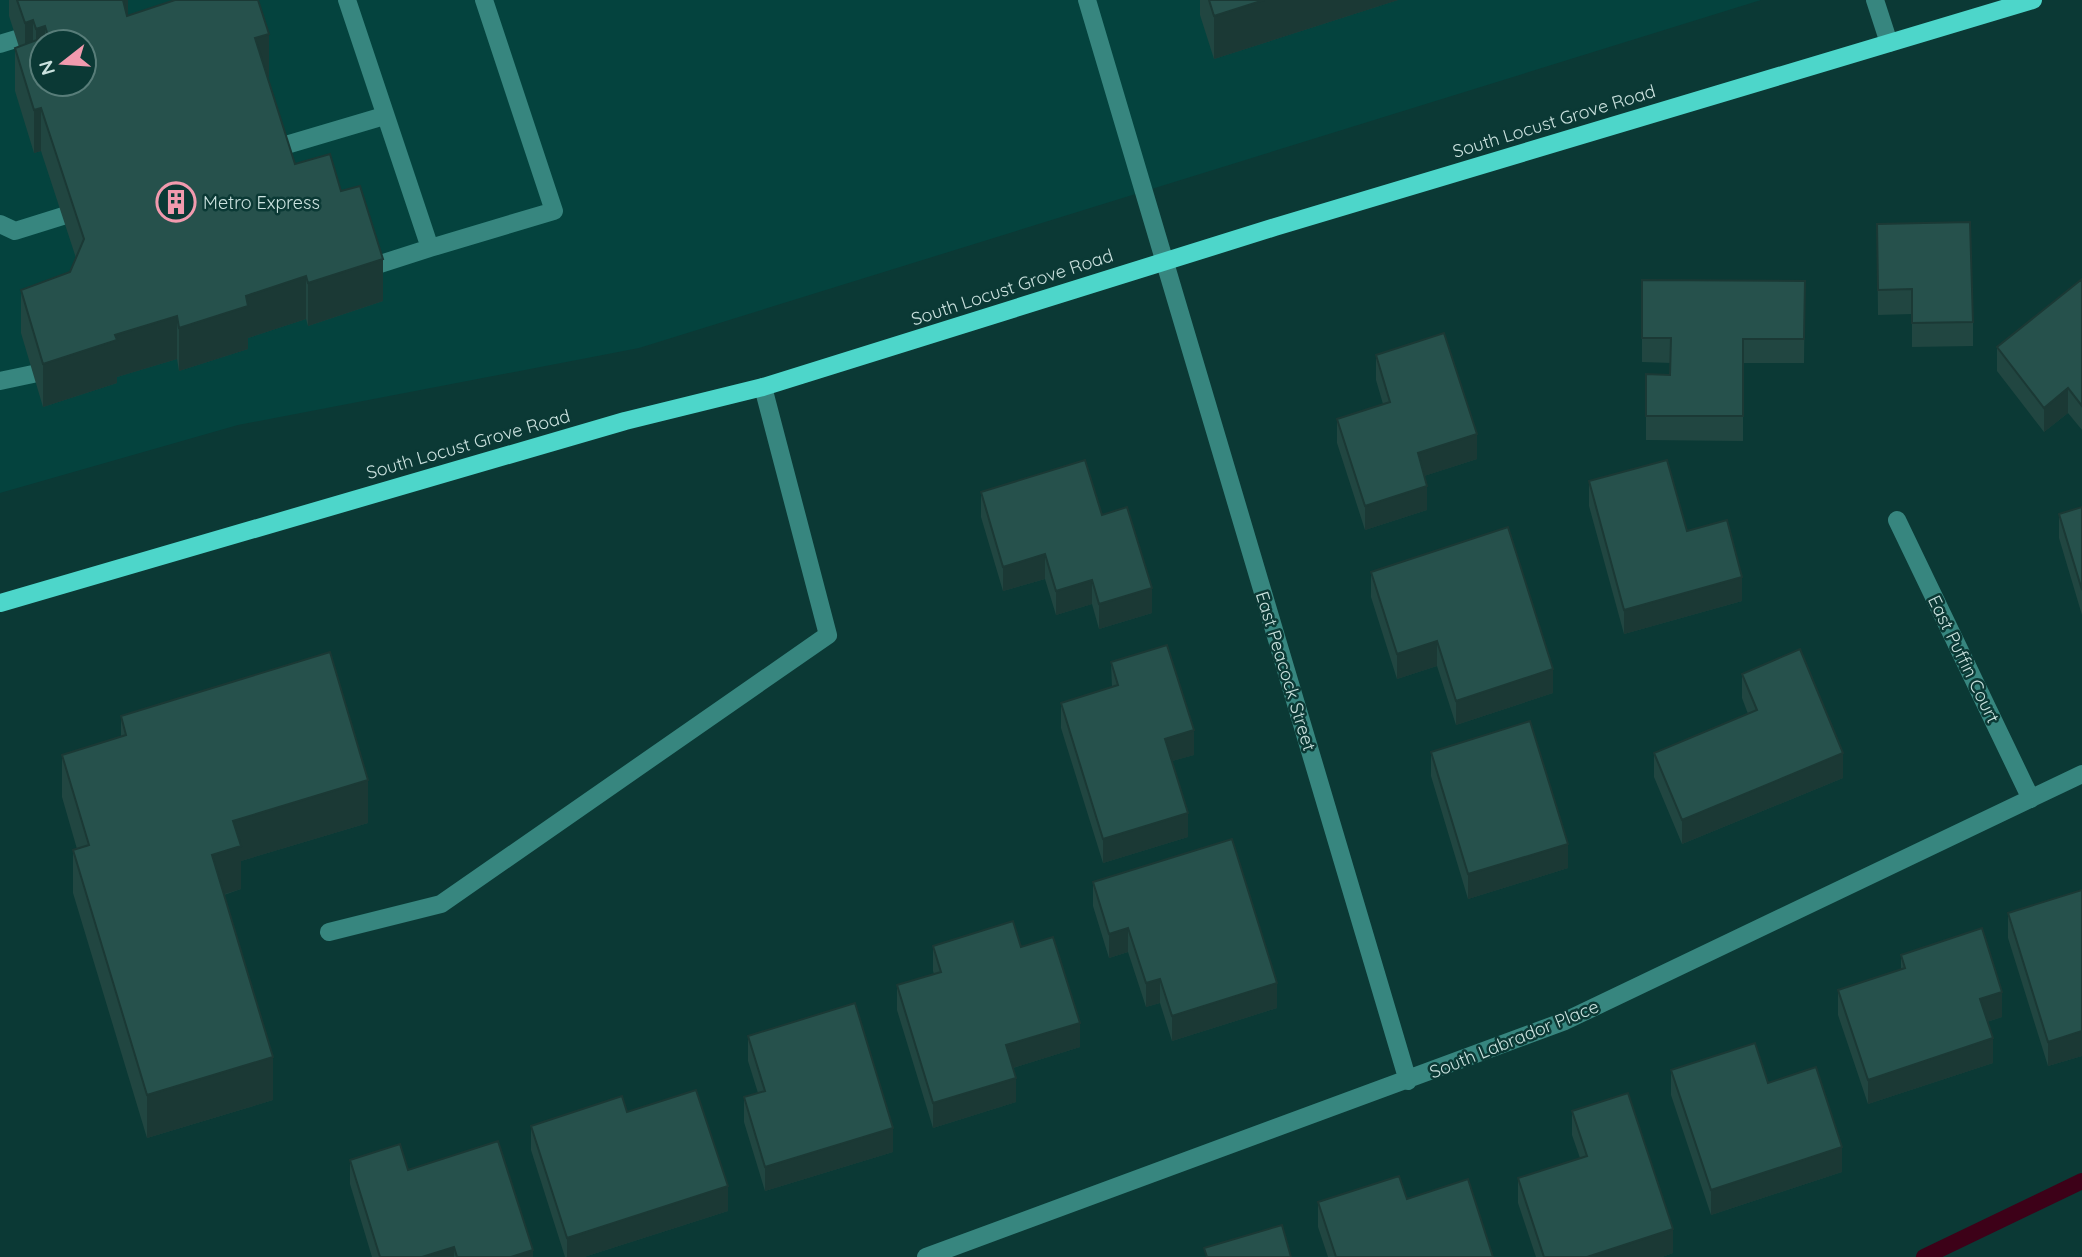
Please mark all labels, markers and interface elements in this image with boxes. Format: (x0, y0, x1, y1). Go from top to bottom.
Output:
north arrow (28, 28, 98, 98)
text: N (33, 58, 60, 78)
street label: South Locust Grove Road (1450, 79, 1658, 163)
building icon: Metro Express (155, 181, 197, 223)
place label: Metro Express (203, 191, 320, 214)
street label: South Locust Grove Road (908, 243, 1116, 331)
street label: South Locust Grove Road (363, 404, 573, 484)
street label: East Peacock Street (1251, 588, 1321, 754)
street label: East Puffin Court (1923, 591, 2005, 727)
street label: South Labrador Place (1426, 995, 1602, 1083)

